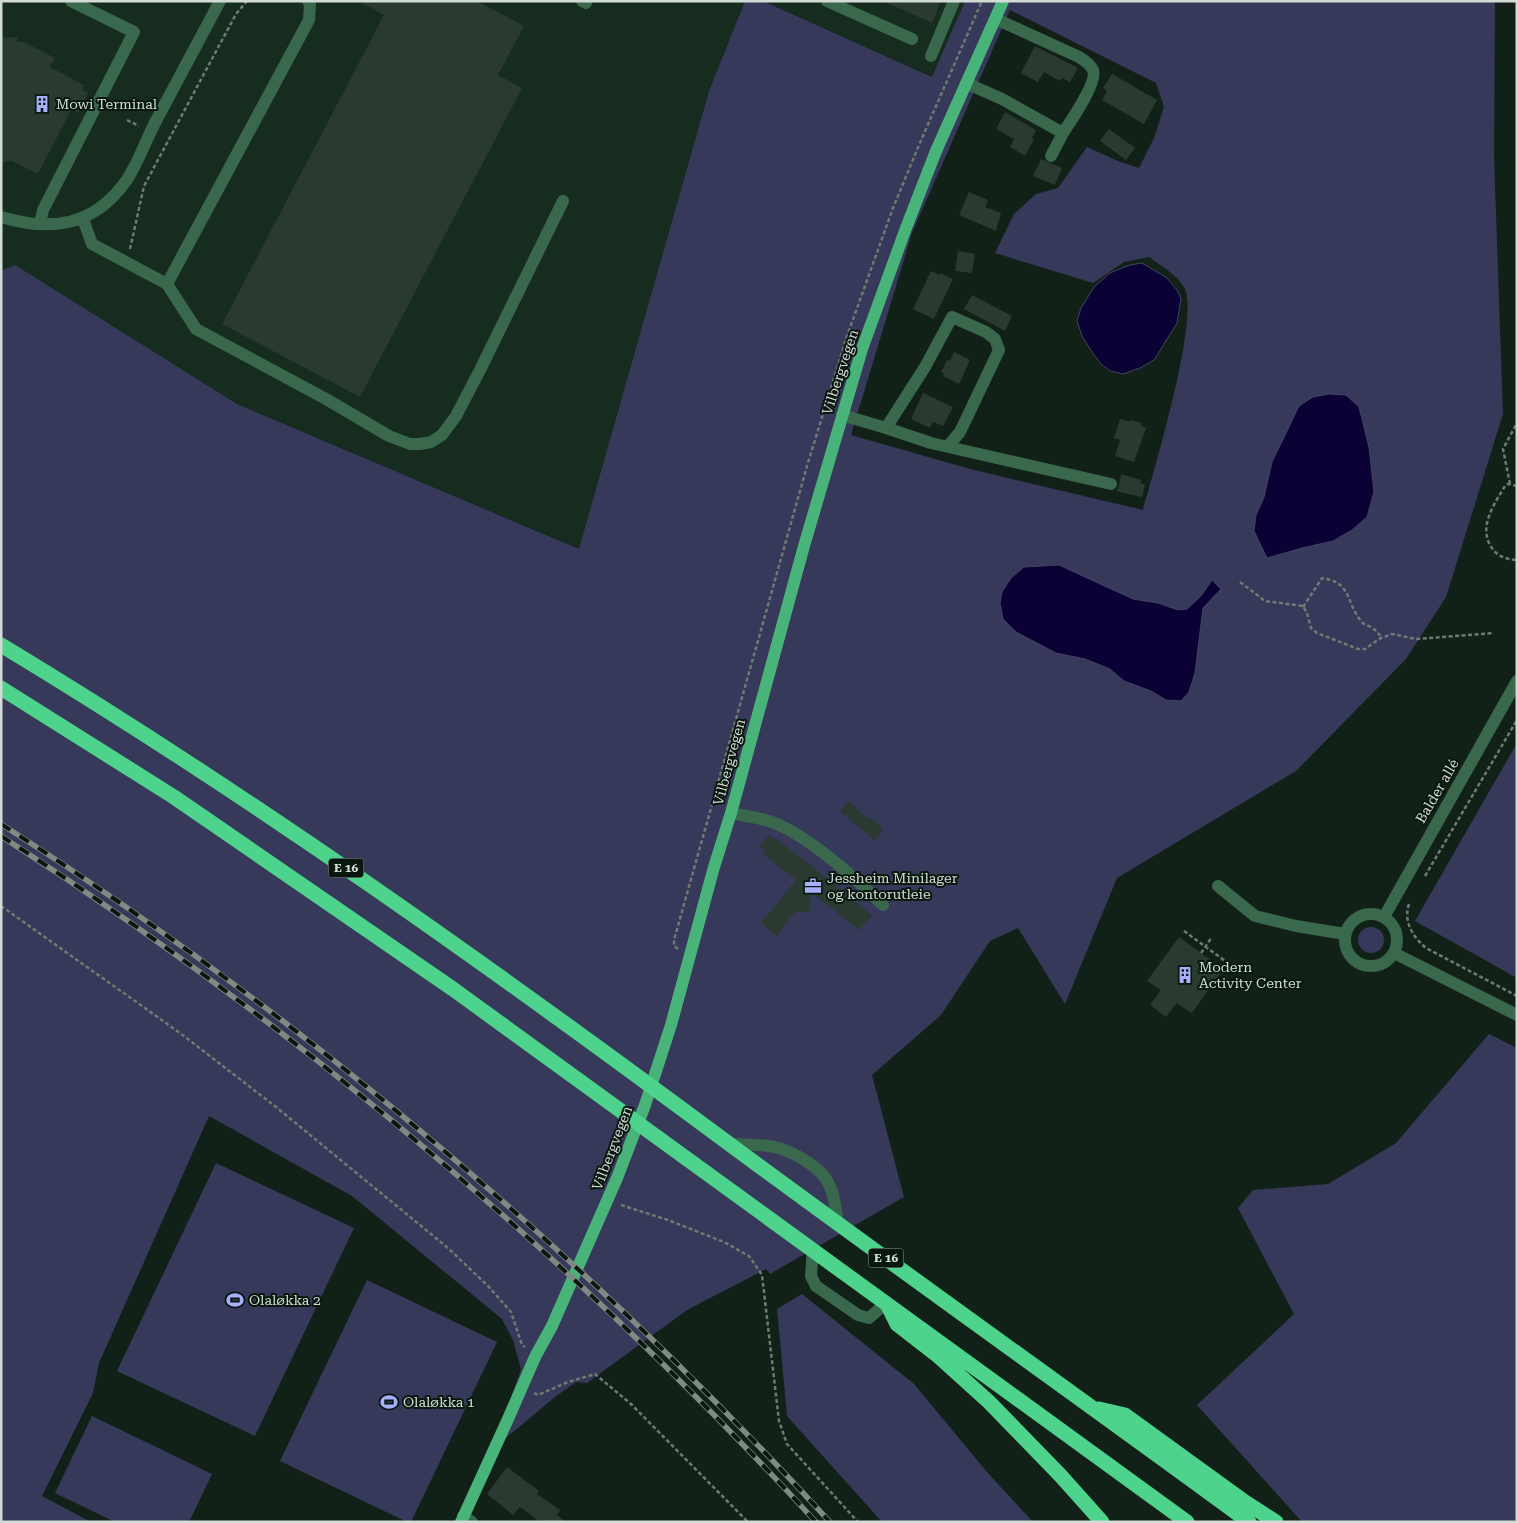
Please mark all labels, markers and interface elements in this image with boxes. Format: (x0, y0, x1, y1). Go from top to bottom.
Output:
building icon: Mowi Terminal (32, 94, 52, 114)
place label: Mowi Terminal (56, 96, 158, 112)
street label: Vilbergvegen (819, 327, 861, 417)
street label: Vilbergvegen (710, 717, 748, 807)
street label: Balder allé (1412, 756, 1462, 826)
road number: E 16 (328, 858, 364, 878)
place label: Jessheim Minilager og kontorutleie (827, 870, 958, 902)
office icon: Jessheim Minilager og kontorutleie (803, 876, 823, 896)
place label: Modern Activity Center (1199, 959, 1302, 991)
building icon: Modern Activity Center (1175, 965, 1195, 985)
street label: Vilbergvegen (589, 1104, 635, 1192)
road number: E 16 (868, 1248, 904, 1268)
sports icon: Olaløkka 2 (225, 1290, 245, 1310)
place label: Olaløkka 2 (249, 1292, 321, 1308)
sports icon: Olaløkka 1 (379, 1392, 399, 1412)
place label: Olaløkka 1 (403, 1394, 475, 1410)

